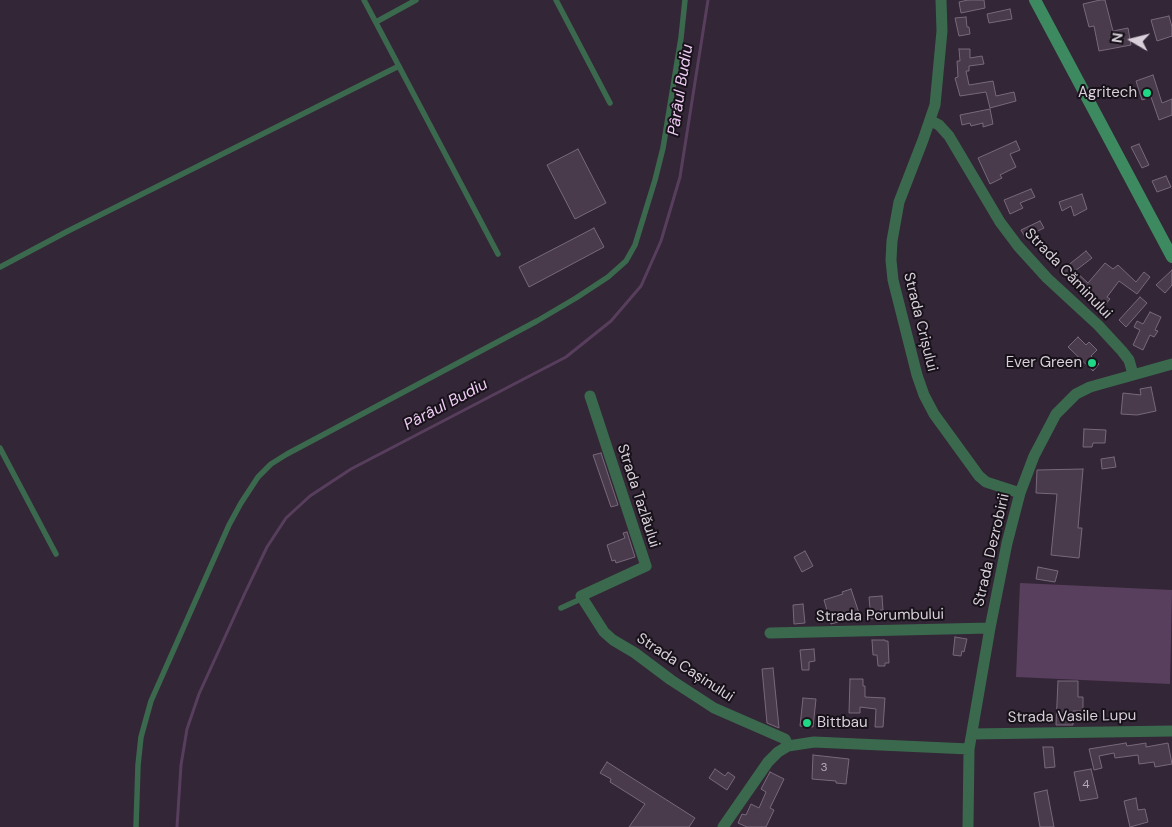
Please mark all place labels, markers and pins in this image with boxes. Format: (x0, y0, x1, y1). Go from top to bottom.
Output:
place label: Agritech (1078, 84, 1137, 102)
marker: Agritech (1141, 87, 1153, 99)
place label: Ever Green (1006, 354, 1082, 372)
marker: Ever Green (1086, 357, 1098, 369)
place label: Bittbau (817, 714, 868, 732)
marker: Bittbau (801, 717, 813, 729)

